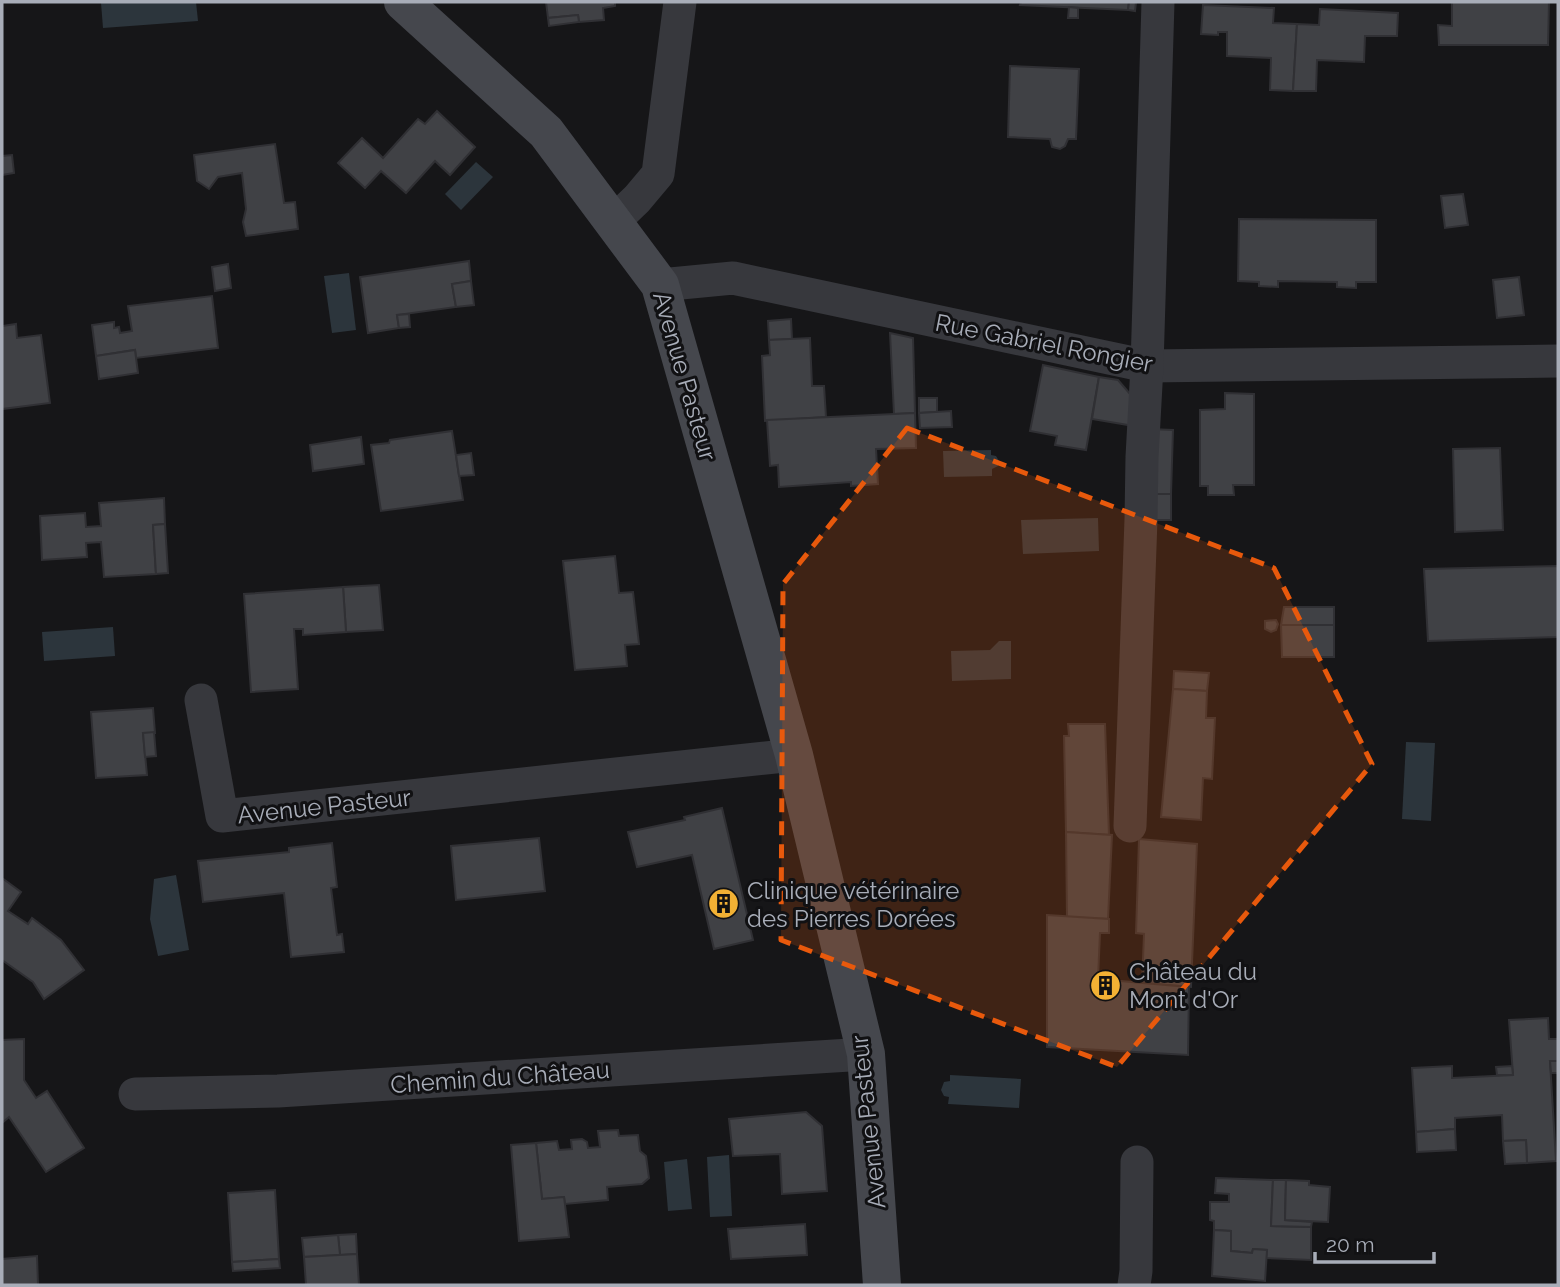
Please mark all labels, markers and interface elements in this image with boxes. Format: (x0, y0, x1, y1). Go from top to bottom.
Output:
street label: Avenue Pasteur (647, 288, 723, 464)
street label: Rue Gabriel Rongier (933, 308, 1156, 378)
street label: Avenue Pasteur (236, 782, 413, 830)
place label: Clinique vétérinaire des Pierres Dorées (747, 876, 959, 933)
building icon: Clinique vétérinaire des Pierres Dorées (707, 887, 741, 921)
place label: Château du Mont d'Or (1129, 957, 1257, 1014)
building icon: Château du Mont d'Or (1089, 968, 1123, 1002)
street label: Avenue Pasteur (844, 1033, 892, 1210)
street label: Chemin du Château (389, 1055, 611, 1099)
scale bar (1315, 1220, 1434, 1264)
text: 20 m (1326, 1232, 1374, 1257)

